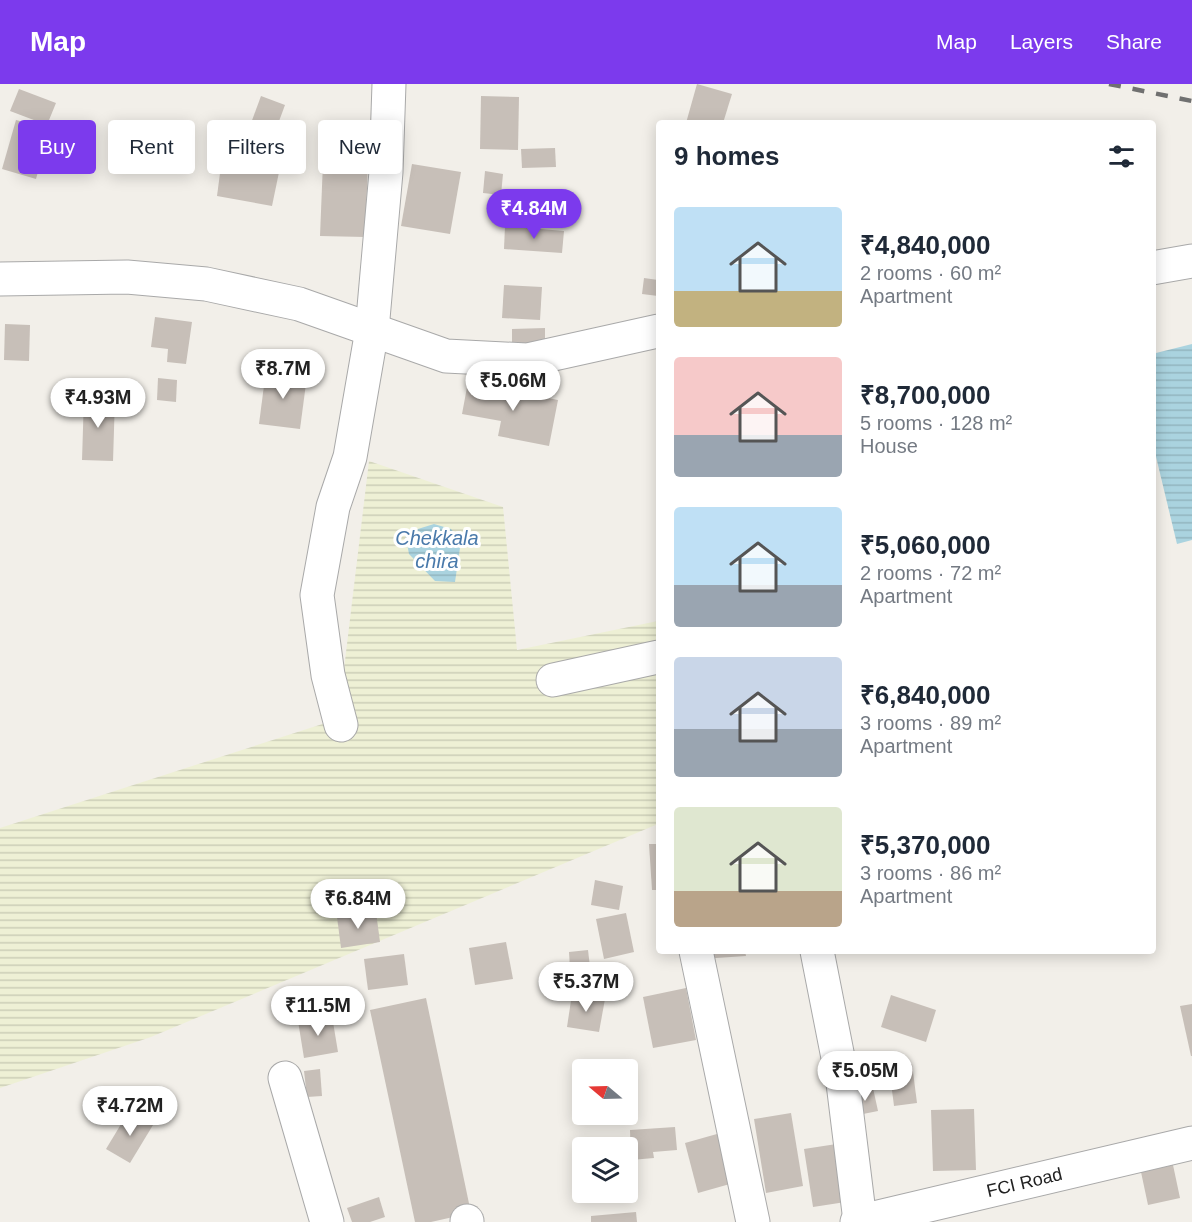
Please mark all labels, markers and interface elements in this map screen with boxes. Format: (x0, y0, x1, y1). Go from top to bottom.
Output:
text: Map (30, 26, 86, 57)
text: Map (936, 30, 977, 53)
text: Layers (1010, 30, 1073, 53)
text: Share (1106, 30, 1162, 53)
chip: Buy (18, 120, 96, 174)
chip: Rent (108, 120, 195, 174)
chip: Filters (207, 120, 306, 174)
chip: New (318, 120, 402, 174)
icon: filters (1105, 140, 1138, 173)
text: 9 homes (674, 141, 780, 171)
pin: ₹4.84M (485, 189, 583, 240)
text: ₹4.84M (500, 197, 568, 219)
text: ₹4,840,000 (860, 230, 991, 260)
icon: home (722, 231, 794, 303)
text: 2 rooms · 60 m² (860, 262, 1001, 284)
text: Apartment (860, 285, 952, 307)
pin: ₹8.7M (241, 349, 325, 400)
text: ₹8.7M (255, 357, 311, 379)
pin: ₹5.06M (464, 361, 562, 412)
text: ₹5.06M (479, 369, 547, 391)
pin: ₹4.93M (49, 378, 147, 429)
text: ₹8,700,000 (860, 380, 991, 410)
icon: home (722, 381, 794, 453)
text: ₹4.93M (64, 386, 132, 408)
text: 5 rooms · 128 m² (860, 412, 1012, 434)
text: House (860, 435, 918, 457)
water label: Chekkala chira (395, 527, 479, 572)
text: ₹5,060,000 (860, 530, 991, 560)
icon: home (722, 531, 794, 603)
text: 2 rooms · 72 m² (860, 562, 1001, 584)
text: Apartment (860, 585, 952, 607)
text: ₹6,840,000 (860, 680, 991, 710)
icon: home (722, 681, 794, 753)
text: 3 rooms · 89 m² (860, 712, 1001, 734)
text: Apartment (860, 735, 952, 757)
text: ₹5,370,000 (860, 830, 991, 860)
icon: home (722, 831, 794, 903)
text: 3 rooms · 86 m² (860, 862, 1001, 884)
pin: ₹6.84M (309, 879, 407, 930)
text: Apartment (860, 885, 952, 907)
text: ₹6.84M (324, 887, 392, 909)
pin: ₹5.37M (537, 962, 635, 1013)
text: ₹5.37M (552, 970, 620, 992)
pin: ₹11.5M (269, 986, 367, 1037)
text: ₹11.5M (285, 994, 351, 1016)
pin: ₹5.05M (816, 1051, 914, 1102)
north arrow (572, 1059, 638, 1125)
map controls (572, 1059, 638, 1203)
text: ₹5.05M (831, 1059, 899, 1081)
pin: ₹4.72M (81, 1086, 179, 1137)
text: ₹4.72M (96, 1094, 164, 1116)
button: layers (572, 1137, 638, 1203)
street label: FCI Road (985, 1164, 1064, 1201)

